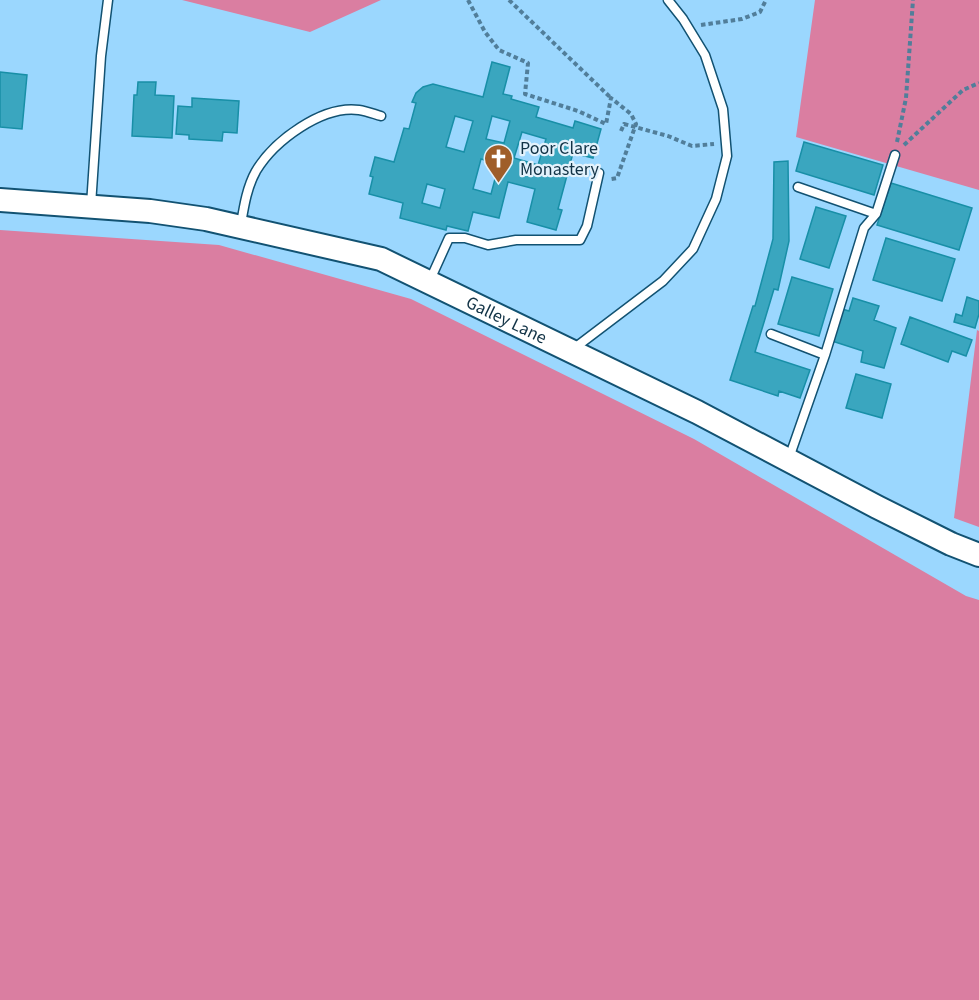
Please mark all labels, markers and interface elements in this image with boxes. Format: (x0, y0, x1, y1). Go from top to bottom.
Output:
place label: Poor Clare Monastery (520, 136, 599, 182)
church icon: Poor Clare Monastery (483, 142, 515, 184)
street label: Galley Lane (462, 290, 551, 350)

